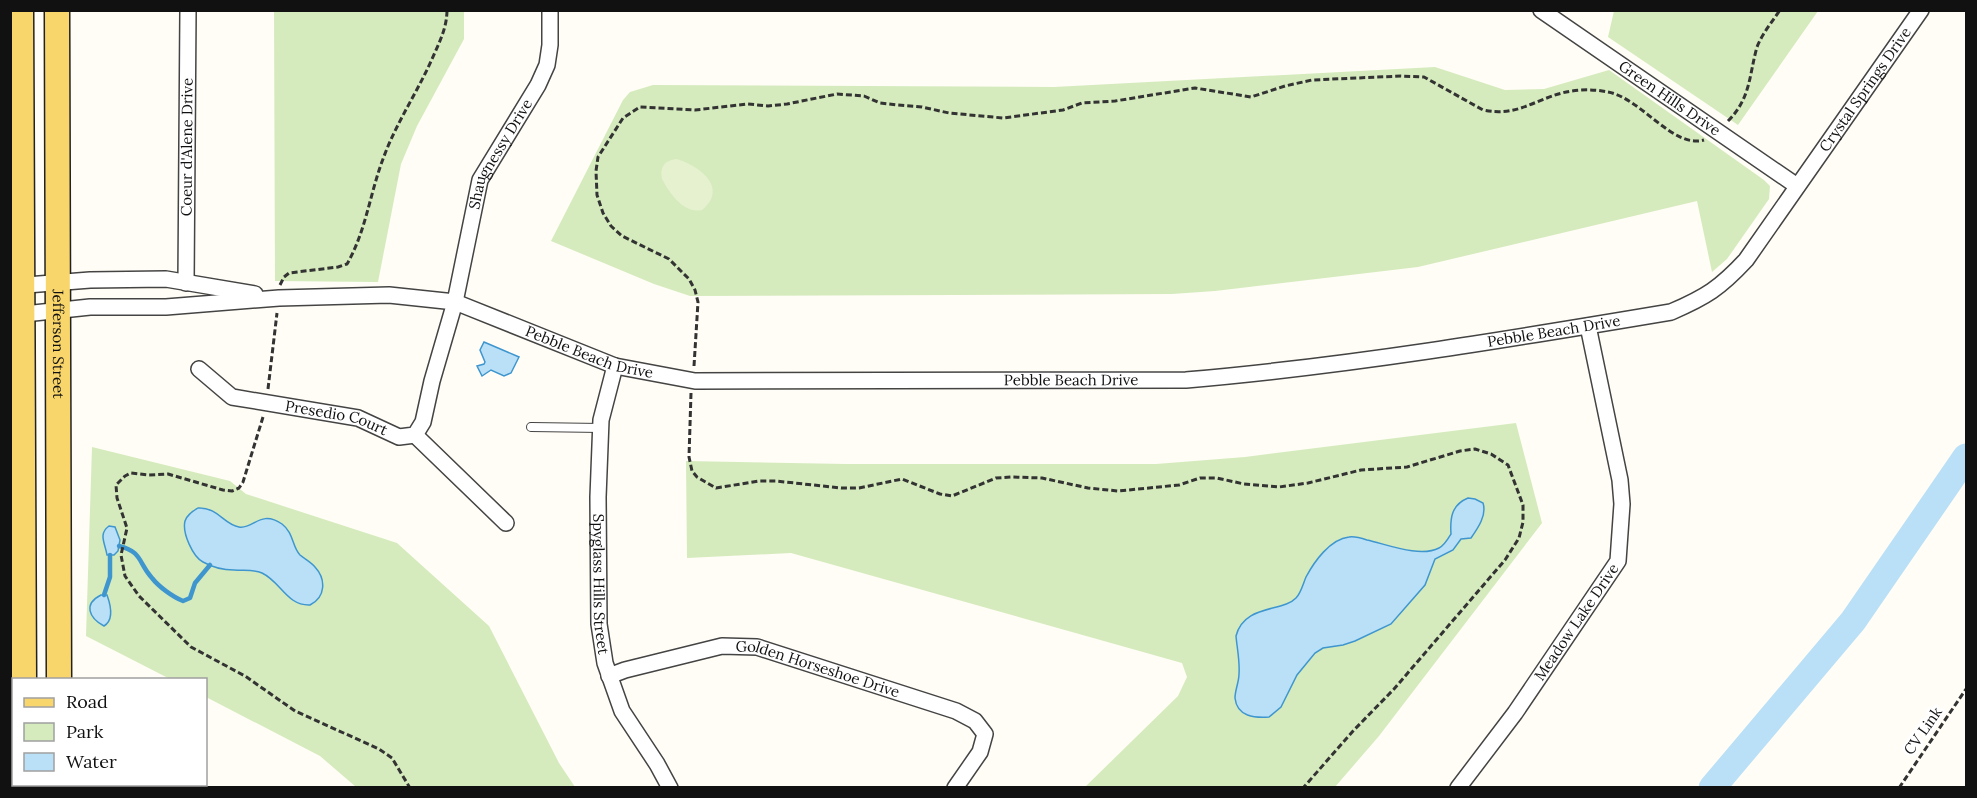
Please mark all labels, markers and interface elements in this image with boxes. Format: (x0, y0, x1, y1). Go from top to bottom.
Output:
street label: Crystal Springs Drive (1815, 23, 1915, 155)
street label: Green Hills Drive (1615, 56, 1724, 140)
street label: Coeur d'Alene Drive (176, 78, 197, 216)
street label: Shaugnessy Drive (464, 95, 536, 211)
street label: Jefferson Street (49, 288, 68, 399)
street label: Pebble Beach Drive (1486, 311, 1622, 351)
street label: Pebble Beach Drive (523, 321, 655, 382)
street label: Pebble Beach Drive (1004, 370, 1138, 389)
street label: Presedio Court (284, 396, 391, 440)
street label: Spyglass Hills Street (589, 514, 614, 656)
street label: Meadow Lake Drive (1530, 560, 1623, 684)
street label: Golden Horseshoe Drive (735, 636, 902, 701)
legend (12, 678, 207, 786)
text: Road (66, 690, 108, 713)
street label: CV Link (1899, 703, 1946, 758)
text: Park (66, 720, 104, 743)
text: Water (66, 750, 117, 773)

